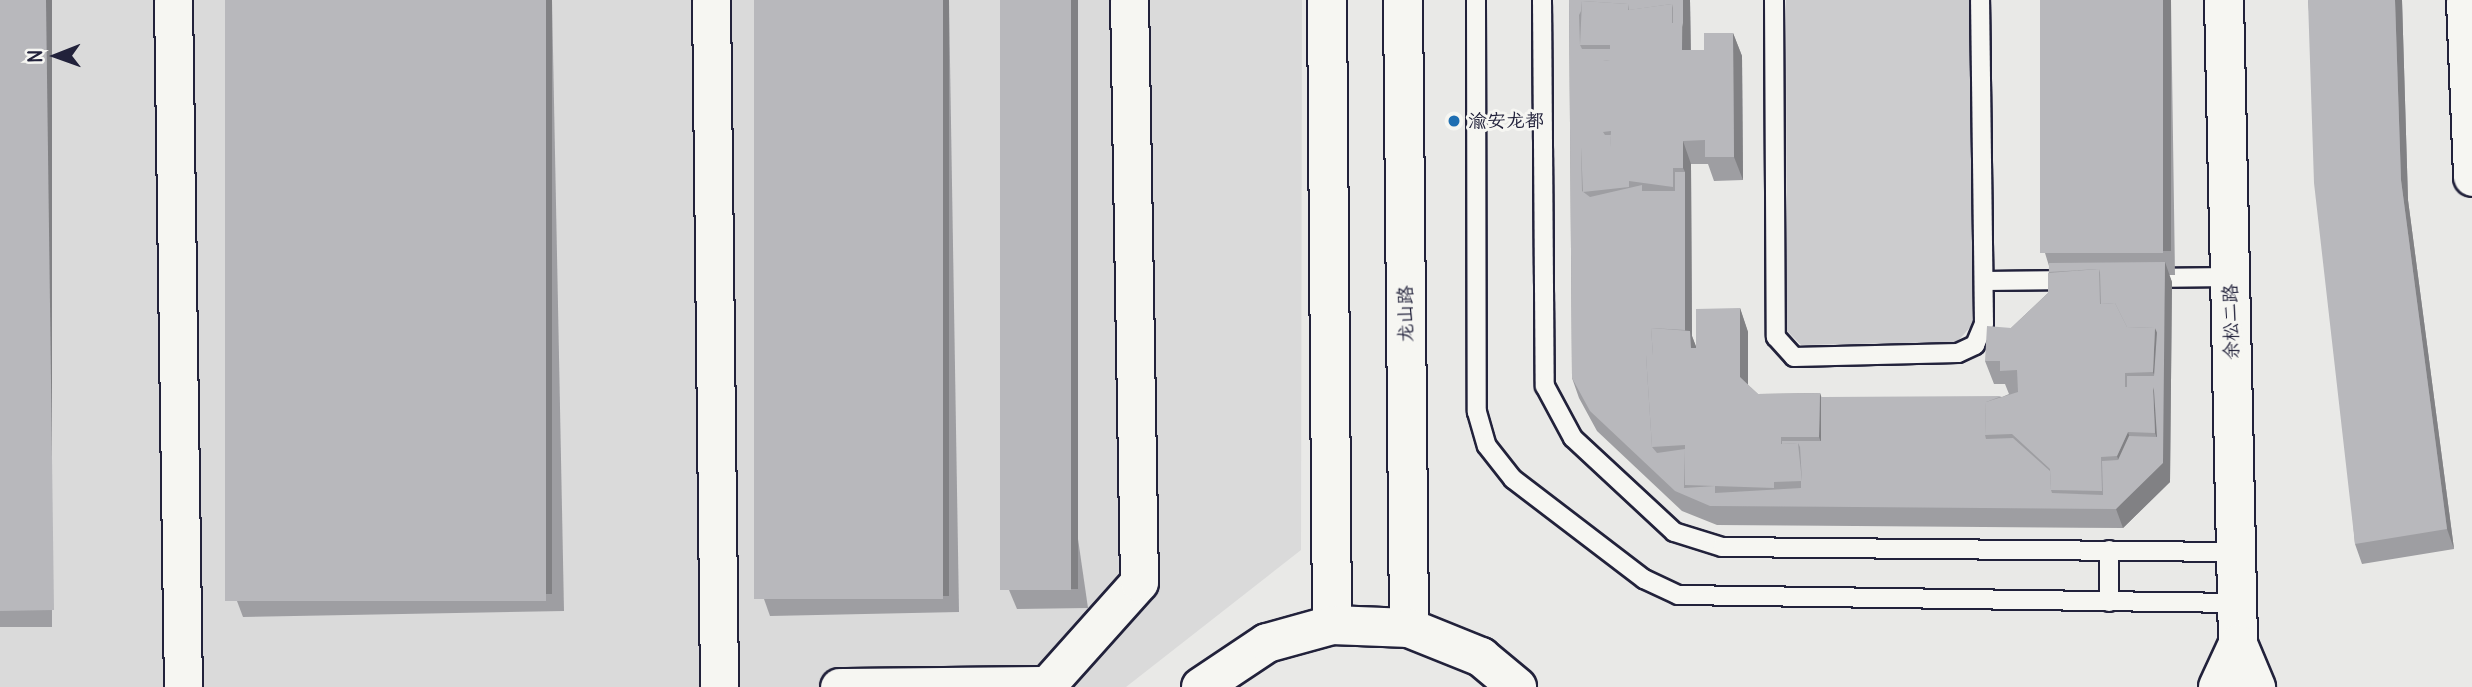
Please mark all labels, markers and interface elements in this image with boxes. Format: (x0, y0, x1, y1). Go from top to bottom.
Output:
north arrow (21, 21, 91, 91)
text: N (23, 50, 47, 63)
place label: 渝安龙都 (1468, 110, 1544, 132)
marker: 渝安龙都 (1446, 113, 1462, 129)
street label: 余松二路 (2219, 284, 2243, 360)
street label: 龙山路 (1394, 285, 1418, 343)

